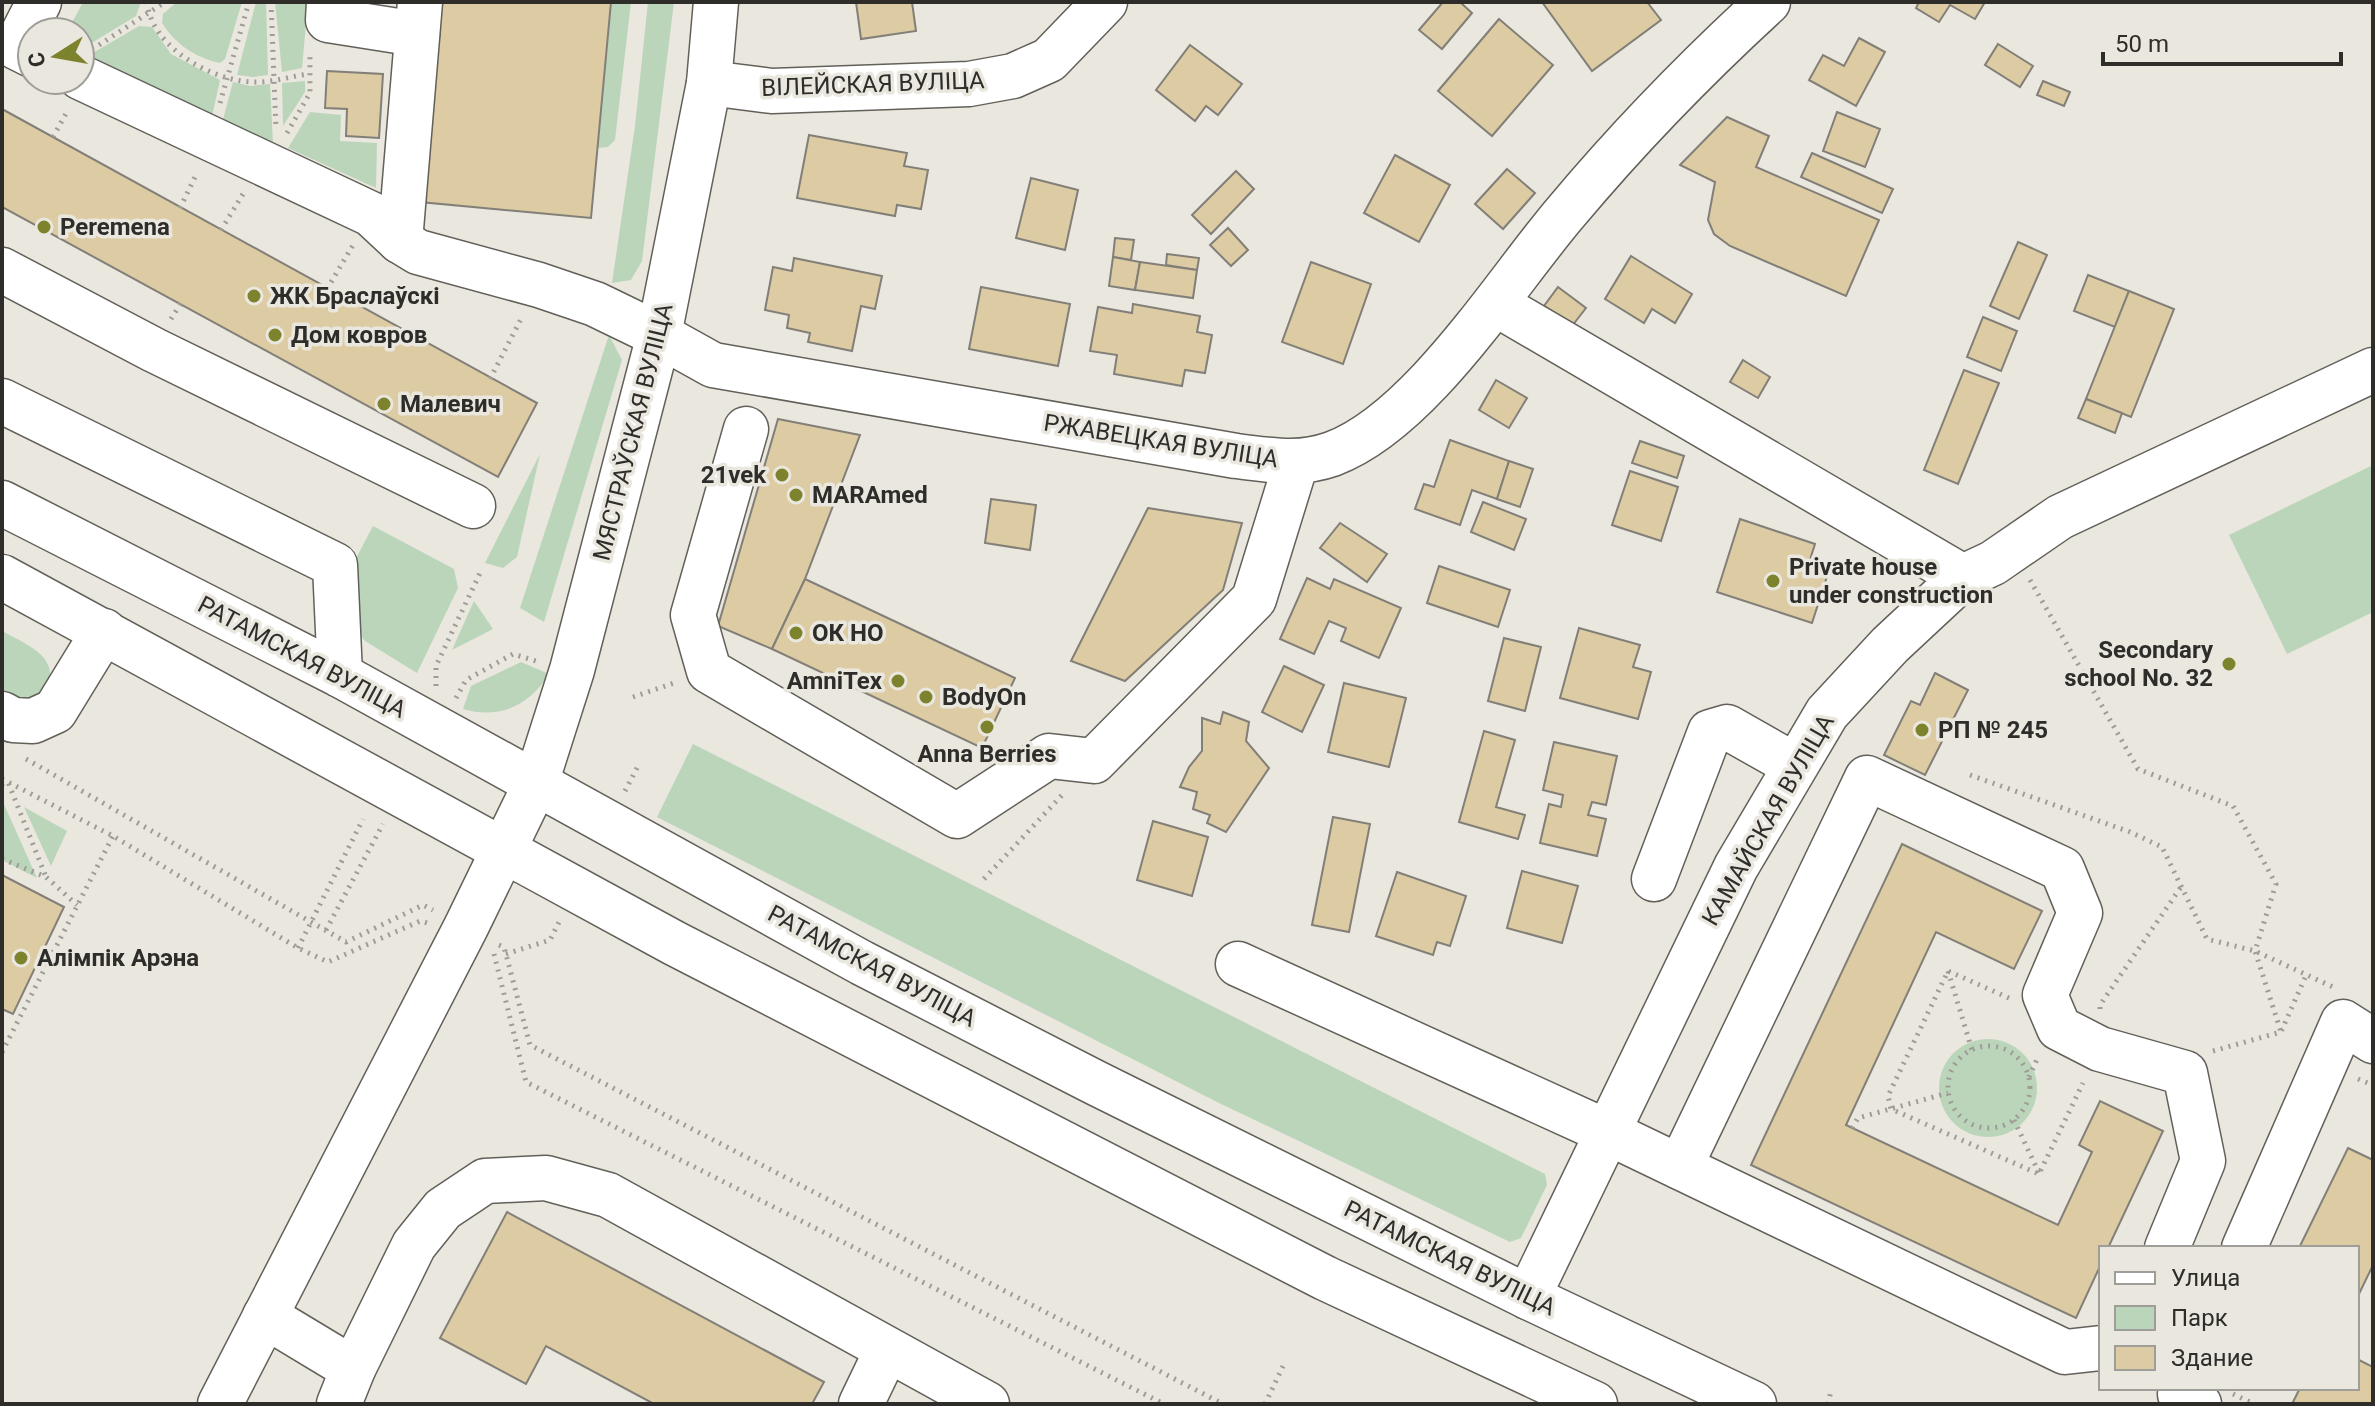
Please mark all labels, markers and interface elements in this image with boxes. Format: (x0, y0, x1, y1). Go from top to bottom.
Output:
north arrow (16, 16, 96, 96)
scale bar (2103, 16, 2341, 66)
text: 50 m (2115, 30, 2169, 58)
text: С (23, 50, 51, 69)
street label: ВІЛЕЙСКАЯ ВУЛІЦА (761, 66, 986, 102)
place label: Peremena (60, 213, 170, 241)
marker: Peremena (35, 218, 53, 236)
place label: ЖК Браслаўскі (270, 282, 440, 310)
marker: ЖК Браслаўскі (245, 287, 263, 305)
street label: МЯСТРАЎСКАЯ ВУЛІЦА (587, 300, 679, 563)
place label: Дом ковров (291, 321, 427, 349)
marker: Дом ковров (266, 326, 284, 344)
place label: Малевич (400, 390, 501, 418)
marker: Малевич (375, 395, 393, 413)
street label: РЖАВЕЦКАЯ ВУЛІЦА (1042, 409, 1281, 473)
place label: 21vek (701, 461, 767, 489)
marker: 21vek (773, 466, 791, 484)
place label: MARAmed (812, 481, 928, 509)
marker: MARAmed (787, 486, 805, 504)
place label: Private house under construction (1789, 553, 1993, 609)
marker: Private house under construction (1764, 572, 1782, 590)
street label: РАТАМСКАЯ ВУЛІЦА (193, 590, 411, 724)
place label: ОК НО (812, 619, 884, 647)
marker: ОК НО (787, 624, 805, 642)
place label: Secondary school No. 32 (2064, 636, 2214, 692)
marker: Secondary school No. 32 (2220, 655, 2238, 673)
place label: AmniTex (787, 667, 883, 695)
marker: AmniTex (889, 672, 907, 690)
place label: BodyOn (942, 683, 1026, 711)
marker: BodyOn (917, 688, 935, 706)
street label: КАМАЙСКАЯ ВУЛІЦА (1696, 709, 1840, 931)
place label: РП № 245 (1938, 716, 2048, 744)
marker: Anna Berries (978, 718, 996, 736)
marker: РП № 245 (1913, 721, 1931, 739)
place label: Anna Berries (918, 740, 1056, 768)
street label: РАТАМСКАЯ ВУЛІЦА (763, 899, 981, 1033)
place label: Алімпік Арэна (37, 944, 199, 972)
marker: Алімпік Арэна (12, 949, 30, 967)
street label: РАТАМСКАЯ ВУЛІЦА (1340, 1195, 1561, 1322)
legend (2099, 1246, 2359, 1390)
text: Улица (2171, 1264, 2240, 1292)
text: Парк (2171, 1304, 2228, 1332)
text: Здание (2171, 1344, 2253, 1372)

